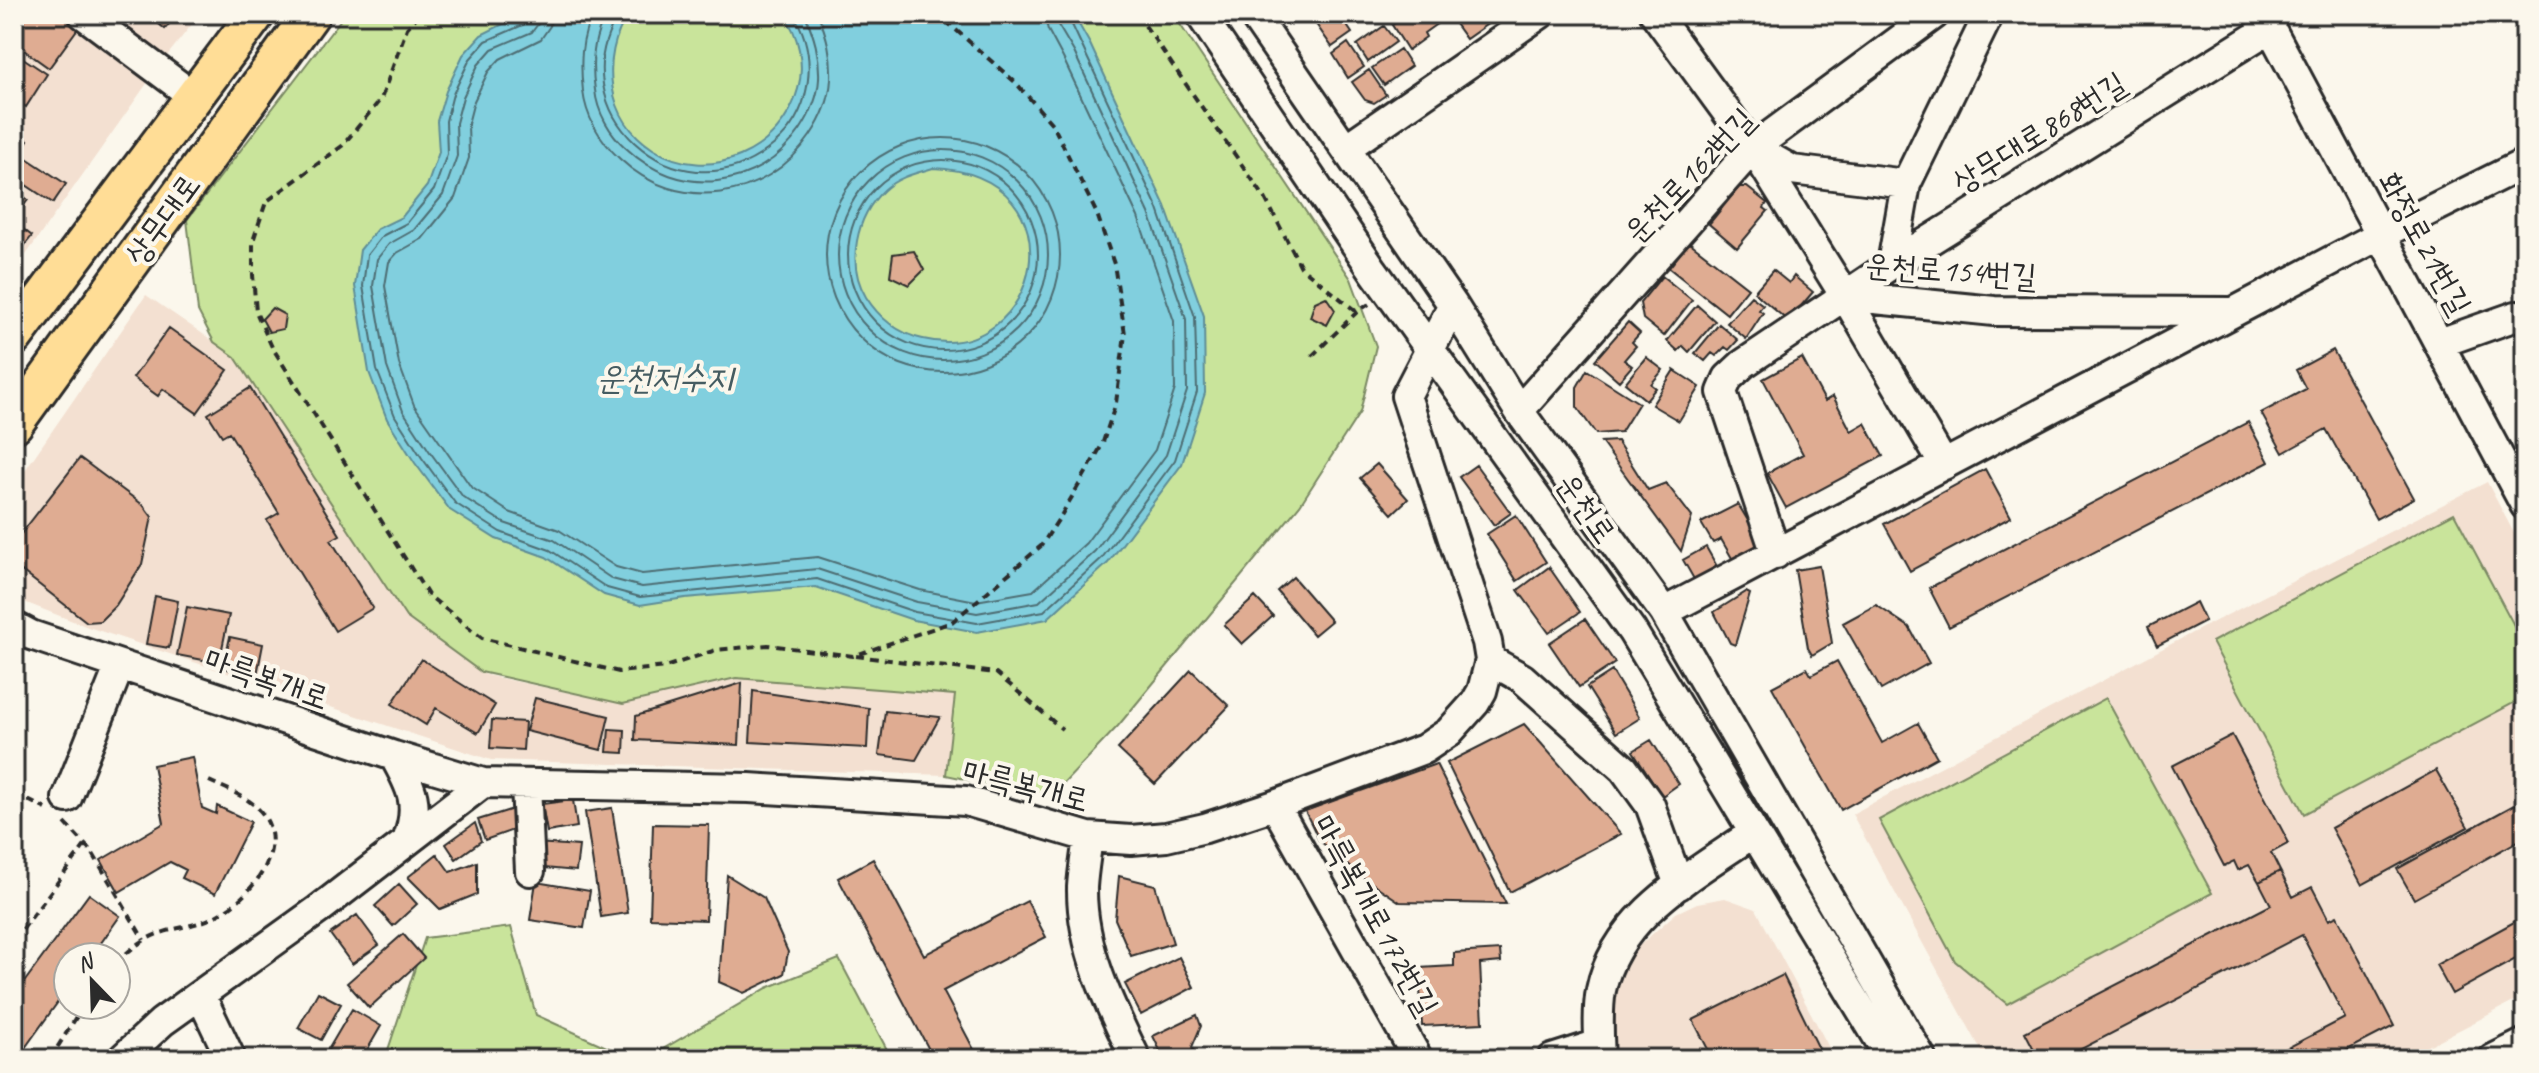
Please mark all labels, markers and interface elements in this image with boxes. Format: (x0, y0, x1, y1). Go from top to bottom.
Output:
street label: 상무대로868번길 (1945, 63, 2134, 202)
street label: 운천로162번길 (1615, 99, 1764, 251)
street label: 화정로21번길 (2368, 164, 2481, 322)
street label: 상무대로 (116, 166, 209, 273)
street label: 운천로154번길 (1864, 244, 2038, 297)
water label: 운천저수지 (597, 356, 737, 399)
street label: 운천로 (1548, 465, 1626, 552)
street label: 마륵복개로 (199, 638, 334, 719)
street label: 마륵복개로 (958, 750, 1093, 821)
street label: 마륵복개로172번길 (1303, 808, 1448, 1023)
north arrow (52, 941, 132, 1021)
text: N (73, 947, 99, 979)

